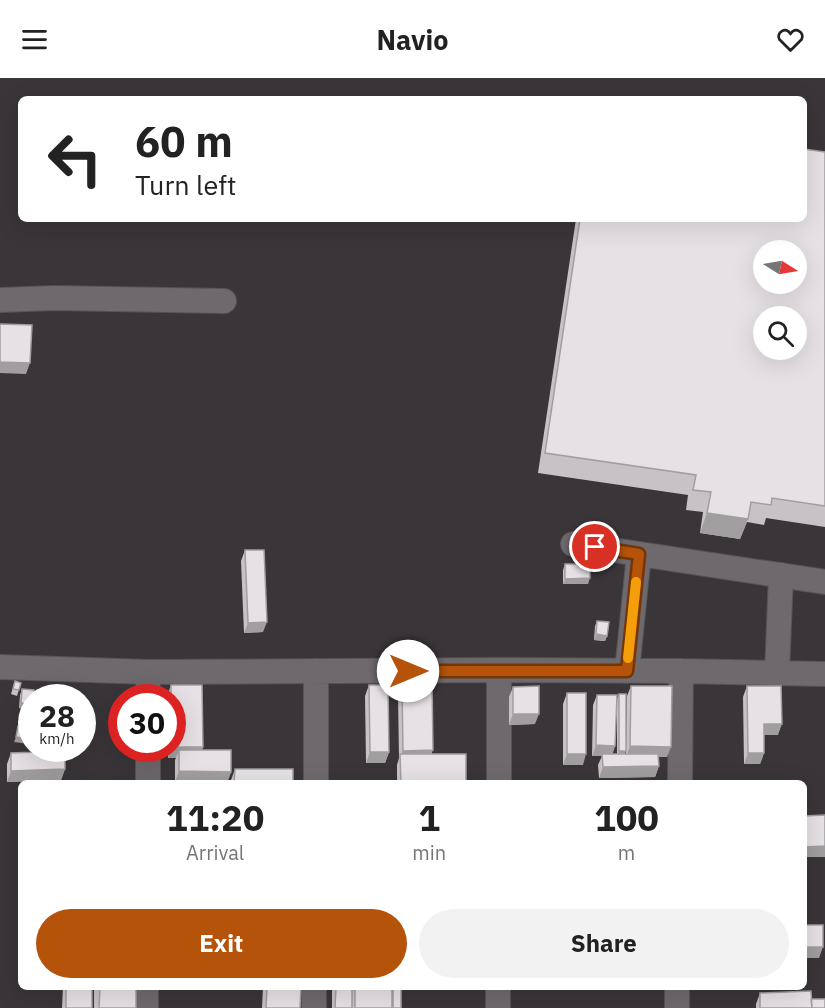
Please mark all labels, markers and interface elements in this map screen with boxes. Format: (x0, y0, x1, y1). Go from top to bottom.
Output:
text: Navio (376, 22, 449, 57)
icon: menu (18, 23, 51, 56)
icon: heart (774, 23, 807, 56)
text: 60 m (135, 114, 233, 169)
icon: left (36, 120, 114, 198)
text: Turn left (135, 167, 236, 202)
north arrow (753, 240, 807, 294)
map controls (753, 240, 807, 360)
button: search (753, 306, 807, 360)
pin (569, 521, 620, 572)
icon: arrive (578, 530, 611, 563)
position arrow (376, 639, 440, 703)
speed limit sign: 30 (108, 684, 186, 762)
text: 28 (39, 696, 75, 735)
text: km/h (39, 729, 75, 748)
text: 11:20 (166, 794, 264, 841)
text: 1 (418, 794, 440, 841)
text: 100 (594, 794, 659, 841)
text: Arrival (186, 839, 244, 866)
text: min (412, 839, 446, 866)
text: m (618, 839, 635, 866)
button: Exit (36, 909, 407, 978)
button: Share (419, 909, 789, 978)

